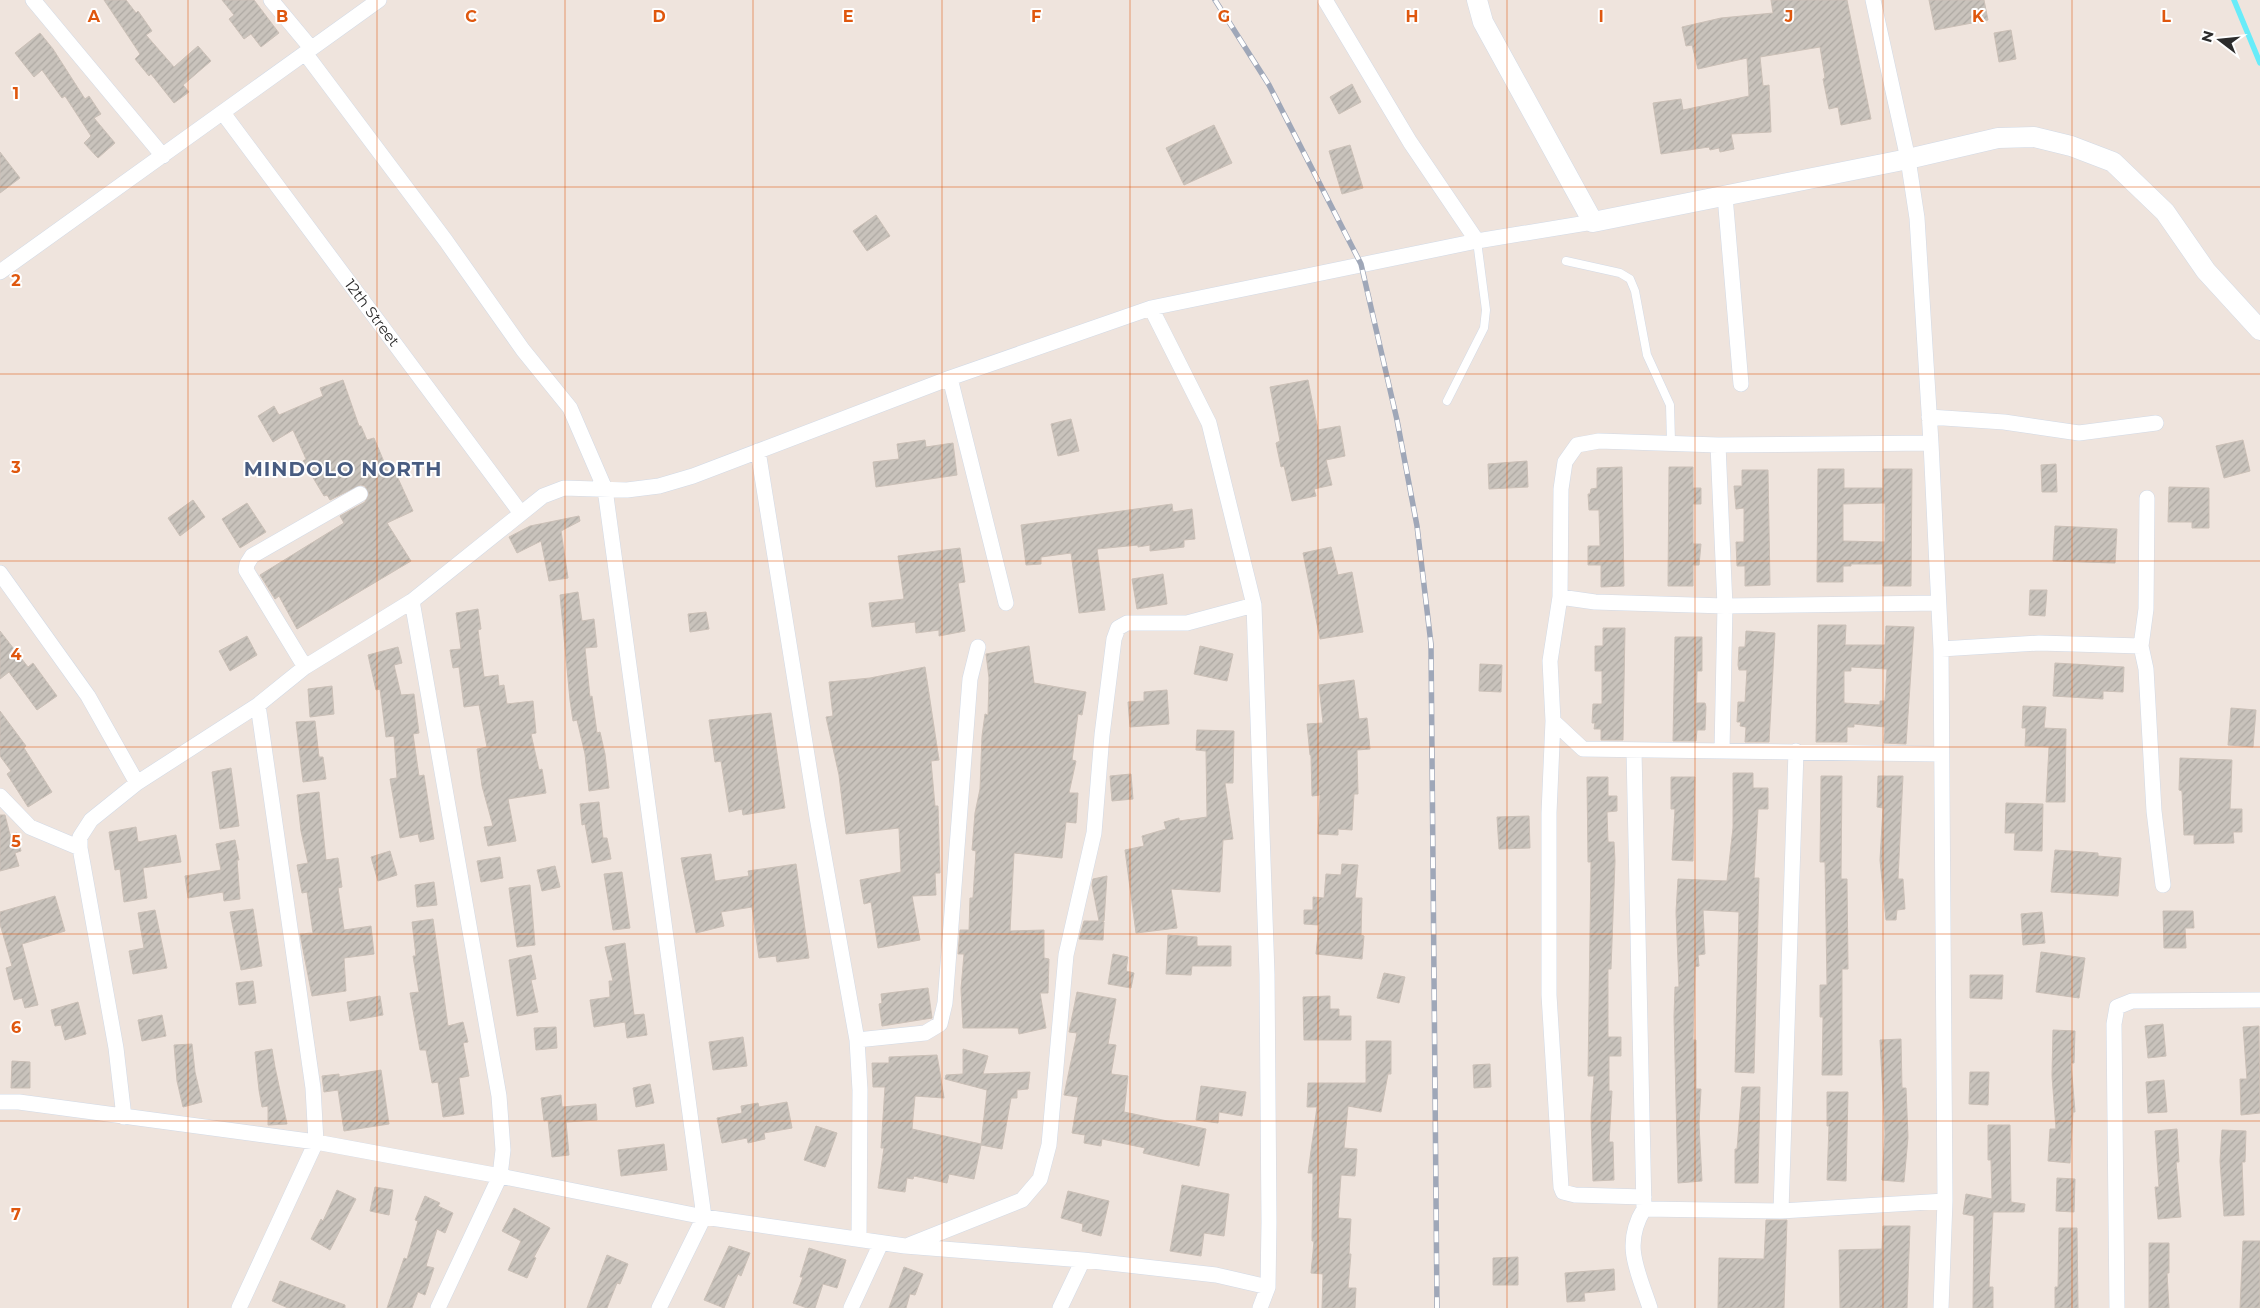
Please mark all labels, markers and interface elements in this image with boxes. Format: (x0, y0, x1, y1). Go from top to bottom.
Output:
text: A (87, 7, 101, 26)
text: B (276, 7, 288, 26)
text: C (465, 7, 477, 26)
text: D (652, 7, 666, 26)
text: E (843, 7, 853, 26)
text: F (1031, 7, 1041, 26)
text: G (1218, 7, 1230, 26)
text: H (1406, 7, 1418, 26)
text: I (1598, 7, 1604, 26)
text: J (1784, 7, 1793, 26)
text: K (1972, 7, 1985, 26)
text: L (2161, 7, 2171, 26)
north arrow (2195, 15, 2245, 65)
text: N (2197, 28, 2218, 44)
text: 1 (13, 84, 19, 103)
text: 2 (11, 271, 21, 290)
street label: 12th Street (341, 275, 404, 350)
district label: MINDOLO NORTH (244, 457, 442, 481)
text: 3 (10, 458, 21, 477)
text: 4 (10, 645, 22, 664)
text: 5 (11, 832, 21, 851)
text: 6 (11, 1018, 21, 1037)
text: 7 (11, 1205, 21, 1224)

